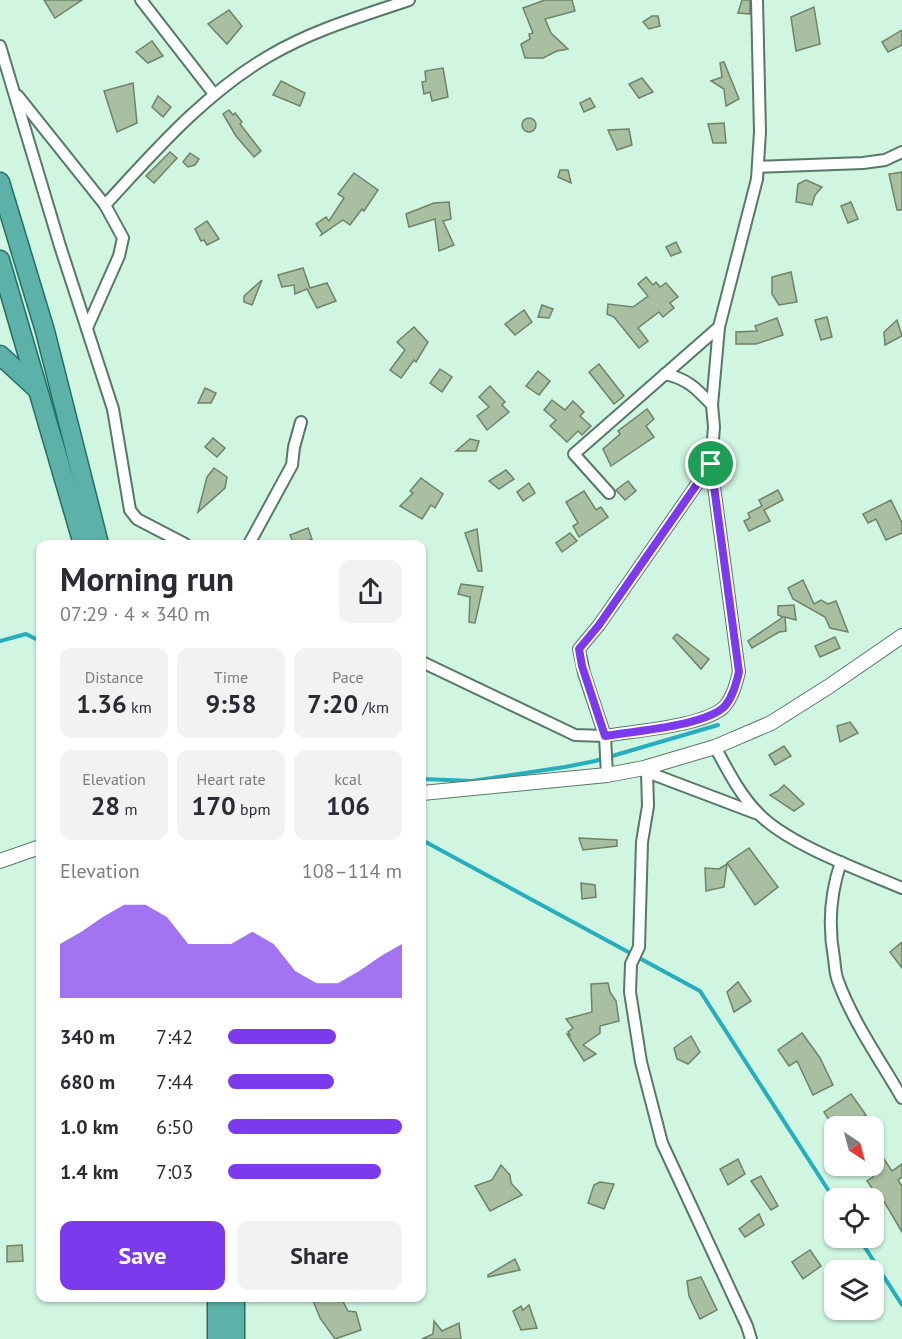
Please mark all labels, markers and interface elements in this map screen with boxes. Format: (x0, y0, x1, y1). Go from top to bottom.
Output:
pin (685, 438, 736, 489)
icon: arrive (694, 447, 727, 480)
text: Morning run (60, 557, 234, 600)
button: share (339, 560, 402, 623)
text: 07:29 · 4 × 340 m (60, 601, 210, 627)
text: Distance (85, 667, 143, 687)
text: Time (214, 667, 248, 687)
text: Pace (332, 667, 364, 687)
text: 1.36 (76, 687, 127, 720)
text: 9:58 (205, 687, 257, 720)
text: 7:20 (307, 687, 358, 720)
text: km (127, 697, 152, 717)
text: /km (358, 697, 389, 717)
text: Elevation (82, 769, 146, 789)
text: Heart rate (196, 769, 266, 789)
text: kcal (334, 769, 362, 789)
text: 28 (91, 789, 120, 822)
text: 170 (192, 789, 236, 822)
text: 106 (326, 789, 370, 822)
text: m (120, 799, 137, 819)
text: bpm (236, 799, 270, 819)
text: Elevation (60, 858, 140, 884)
text: 108–114 m (302, 858, 402, 884)
text: 340 m (60, 1024, 115, 1050)
text: 7:42 (156, 1024, 193, 1050)
text: 680 m (60, 1069, 115, 1095)
text: 7:44 (156, 1069, 193, 1095)
text: 1.0 km (60, 1114, 119, 1140)
text: 6:50 (156, 1114, 193, 1140)
north arrow (824, 1116, 884, 1176)
map controls (824, 1116, 884, 1320)
text: 1.4 km (60, 1159, 119, 1185)
text: 7:03 (156, 1159, 193, 1185)
button: locate (824, 1188, 884, 1248)
button: Save (60, 1221, 225, 1290)
button: Share (237, 1221, 402, 1290)
button: layers (824, 1260, 884, 1320)

